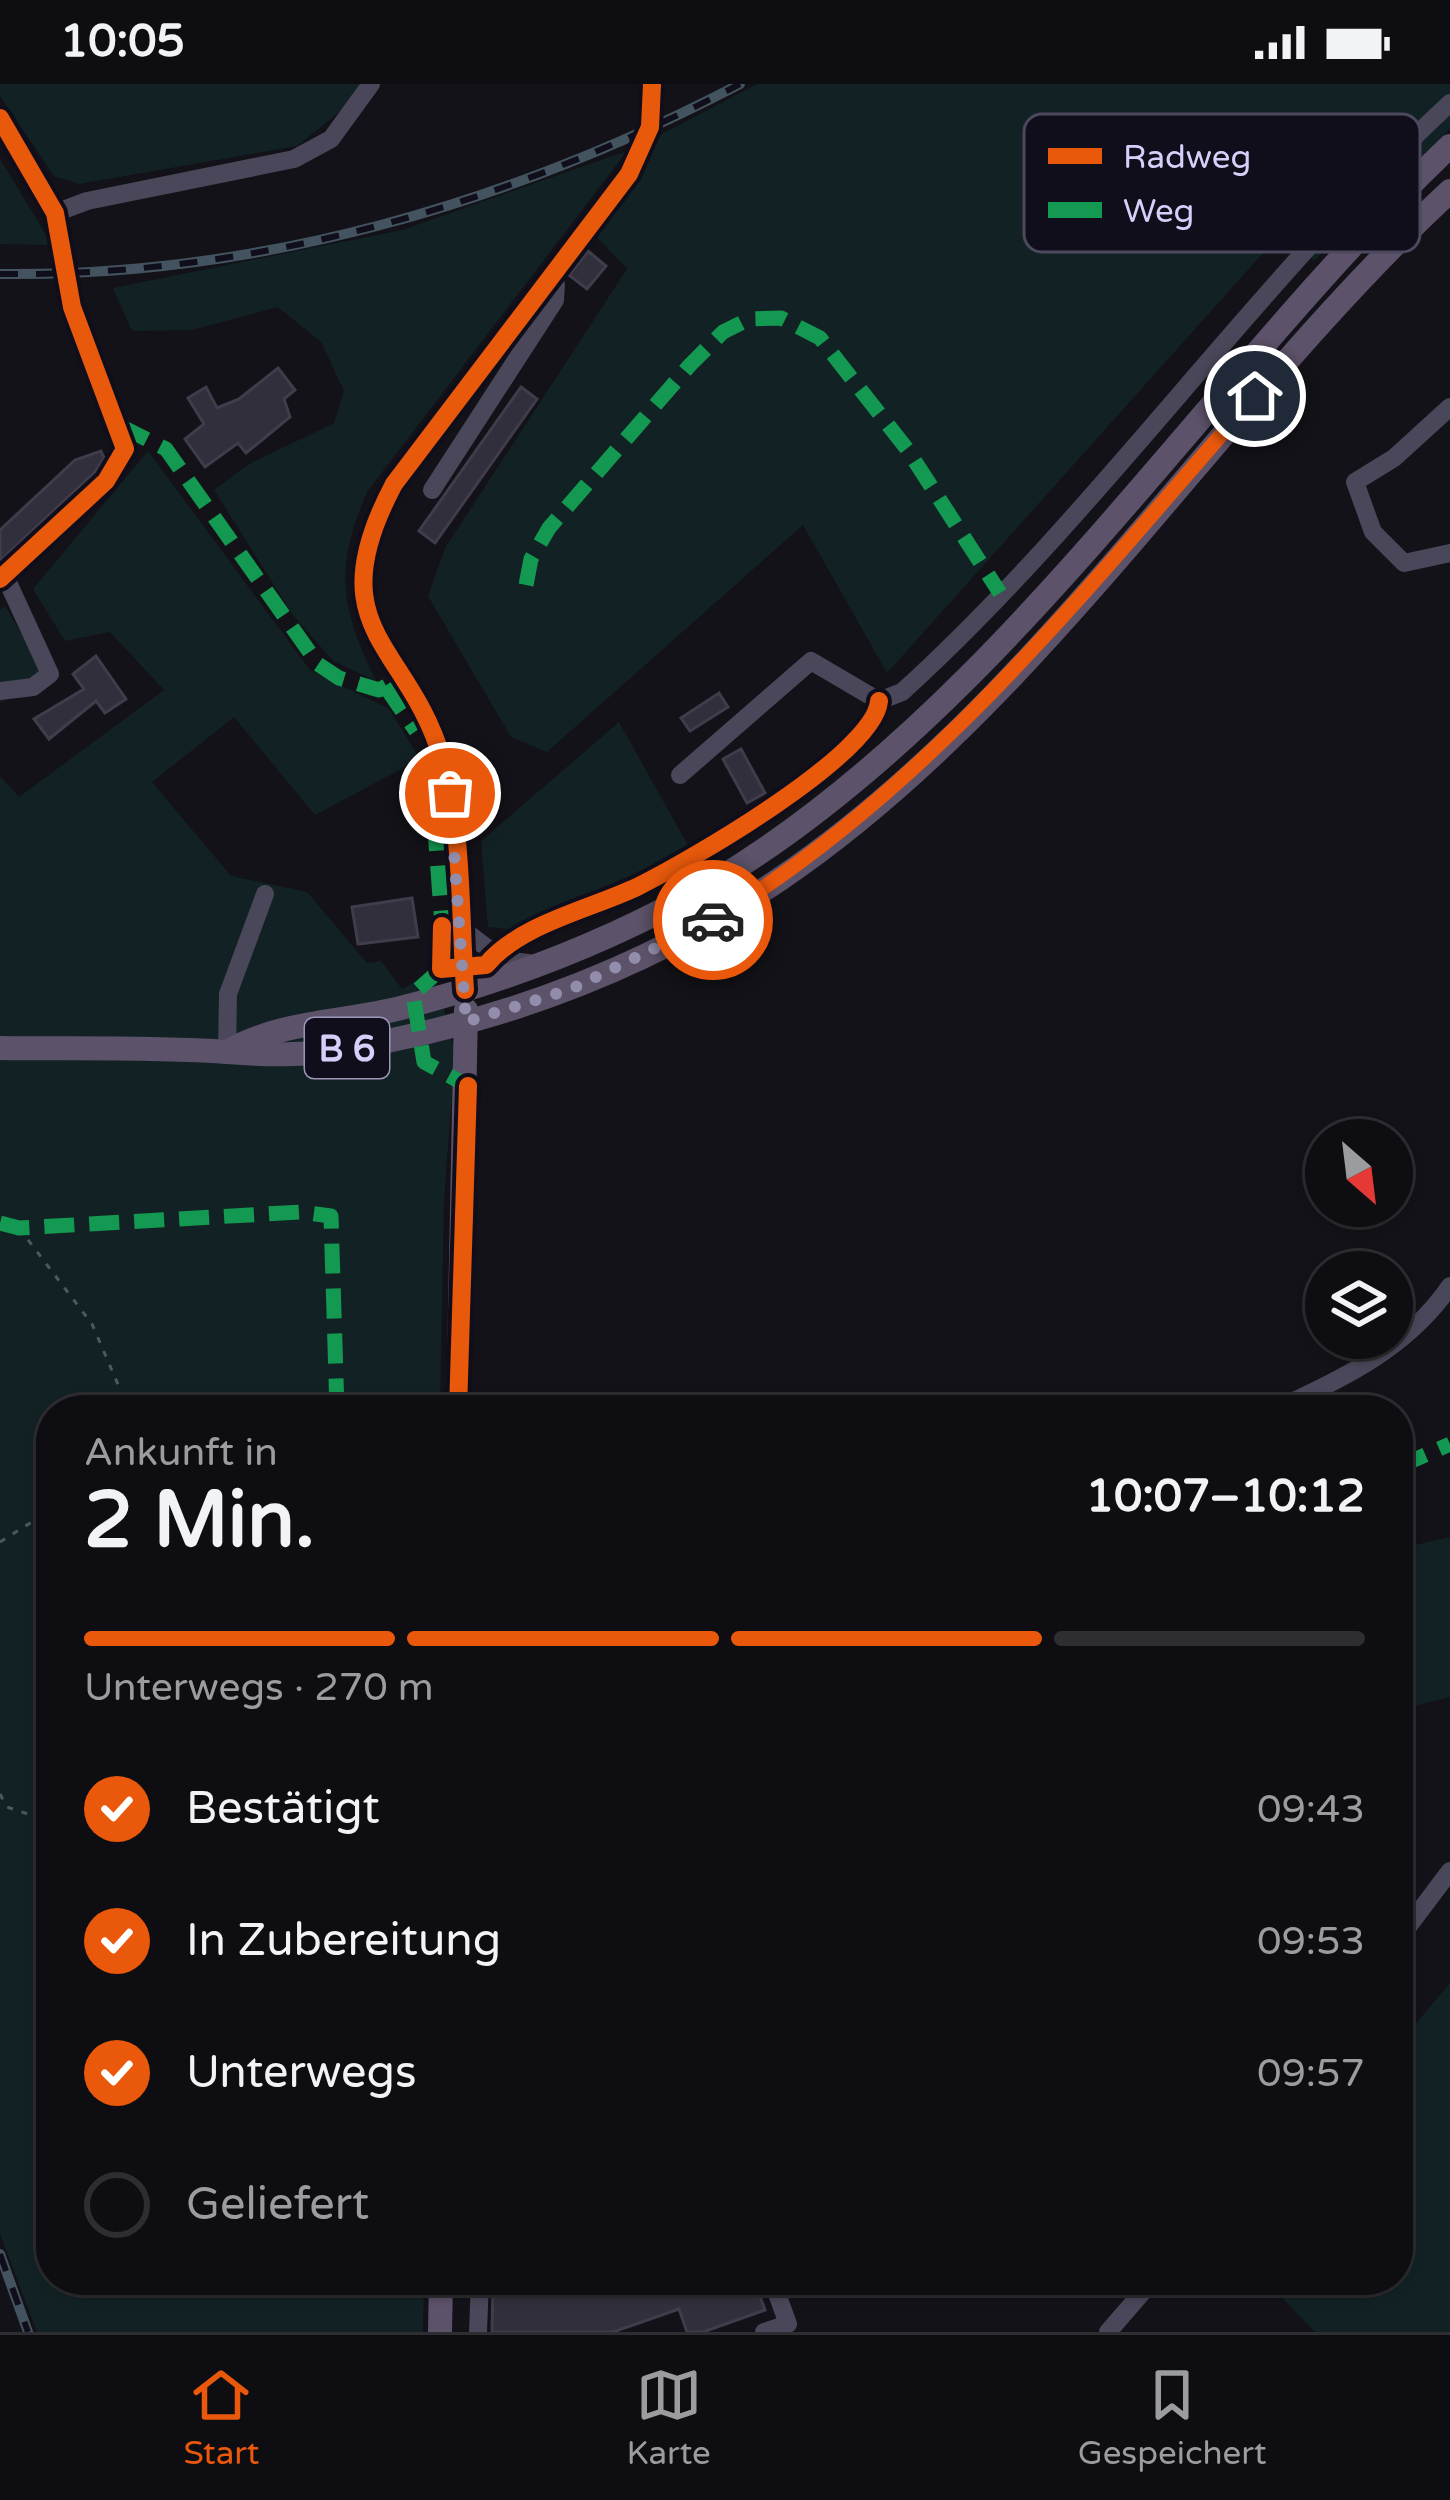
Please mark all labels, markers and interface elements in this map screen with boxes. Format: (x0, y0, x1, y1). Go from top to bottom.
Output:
text: 10:05 (60, 15, 185, 69)
legend (1024, 114, 1420, 252)
text: Radweg (1123, 138, 1251, 177)
text: Weg (1123, 192, 1194, 231)
pin (1204, 345, 1306, 447)
icon: home (1222, 363, 1288, 429)
pin (399, 742, 501, 844)
icon: bag (417, 760, 483, 826)
courier (653, 860, 773, 980)
icon: car (680, 887, 746, 953)
road number: B 6 (305, 1018, 389, 1078)
north arrow (1305, 1119, 1413, 1227)
map controls (1305, 1119, 1413, 1359)
button: layers (1305, 1251, 1413, 1359)
text: Ankunft in (84, 1429, 278, 1476)
text: 10:07–10:12 (1086, 1470, 1365, 1524)
text: 2 Min. (84, 1474, 315, 1568)
text: Unterwegs · 270 m (84, 1664, 434, 1711)
icon: check (84, 1776, 150, 1842)
text: Bestätigt (186, 1782, 380, 1836)
text: 09:43 (1257, 1786, 1365, 1833)
icon: check (84, 1908, 150, 1974)
text: In Zubereitung (186, 1914, 501, 1968)
text: 09:53 (1257, 1918, 1365, 1965)
icon: check (84, 2040, 150, 2106)
text: Unterwegs (186, 2046, 417, 2100)
text: 09:57 (1257, 2050, 1365, 2097)
text: Geliefert (186, 2178, 369, 2232)
tab: Start (183, 2362, 259, 2473)
tab: Karte (626, 2362, 711, 2473)
tab: Gespeichert (1078, 2362, 1267, 2473)

